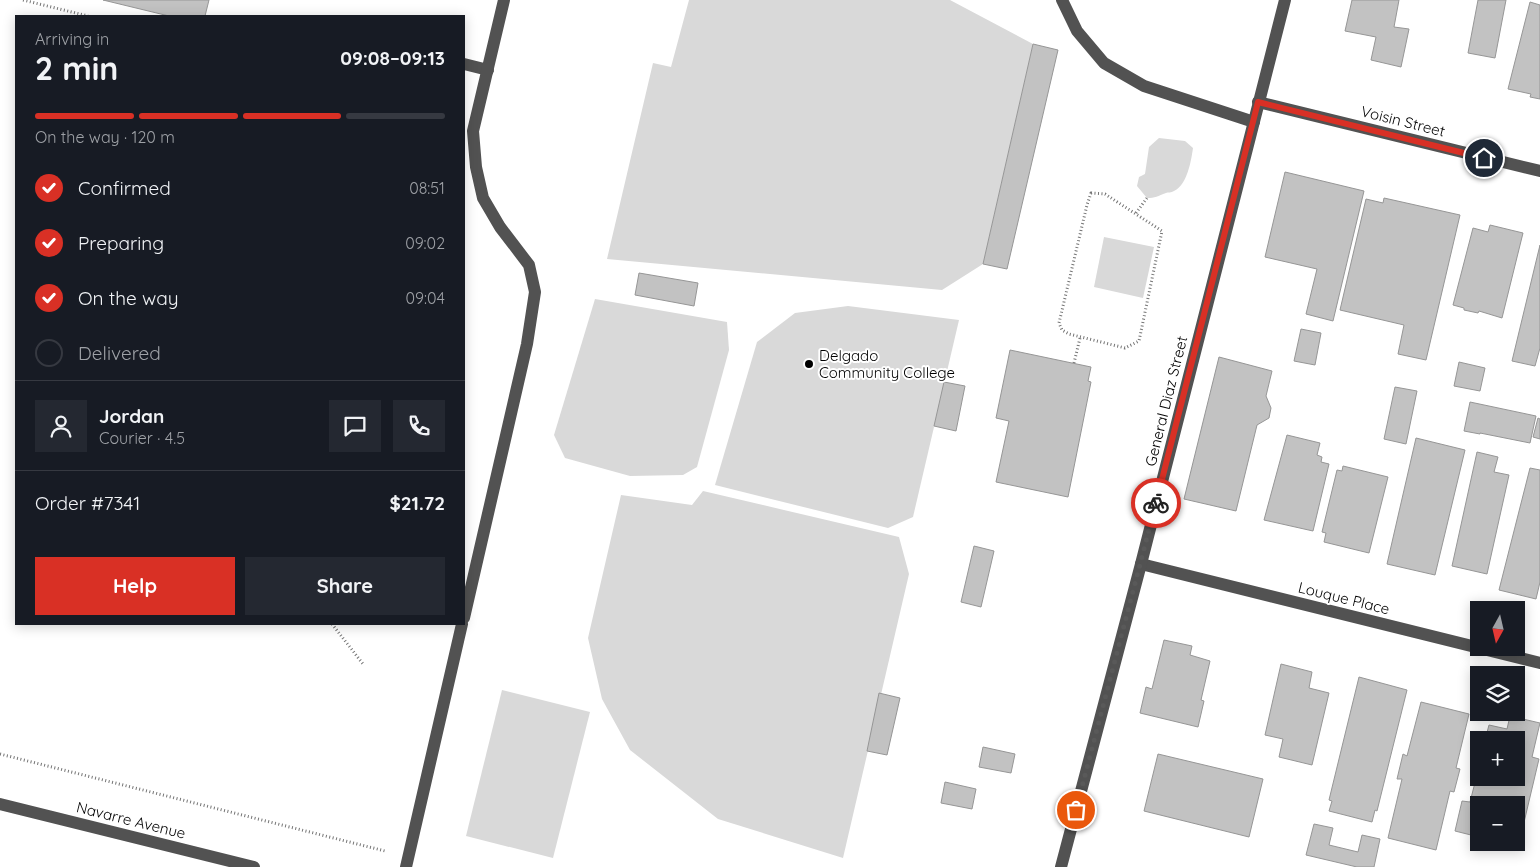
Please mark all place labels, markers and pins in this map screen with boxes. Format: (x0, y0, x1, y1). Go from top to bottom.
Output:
pin (1463, 137, 1505, 179)
place label: Delgado Community College (819, 346, 955, 382)
marker: Delgado Community College (803, 358, 815, 370)
pin (1055, 789, 1097, 831)

